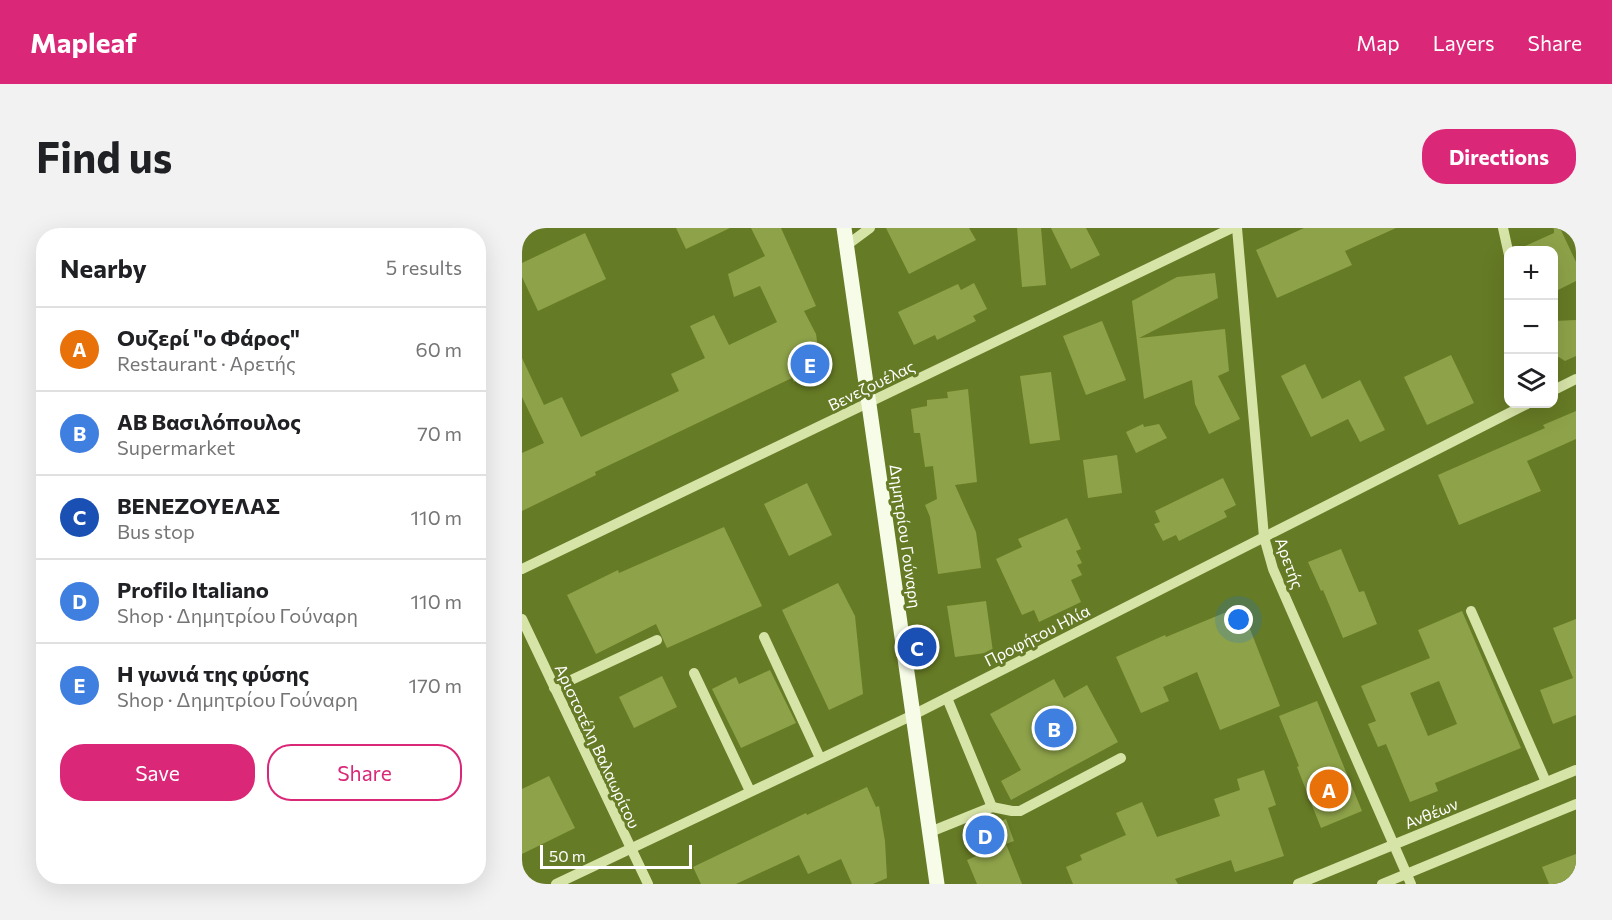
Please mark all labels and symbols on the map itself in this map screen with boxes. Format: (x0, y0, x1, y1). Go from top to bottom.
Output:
pin: E (790, 342, 830, 386)
street label: Βενεζουέλας (825, 356, 917, 414)
street label: Δημητρίου Γούναρη (886, 463, 926, 609)
street label: Αρετής (1272, 535, 1308, 591)
street label: Προφήτου Ηλία (981, 600, 1093, 670)
your location (1224, 605, 1253, 634)
pin: C (898, 624, 936, 670)
street label: Αριστοτέλη Βαλαωρίτου (552, 661, 644, 831)
pin: B (1034, 706, 1074, 750)
pin: A (1310, 766, 1348, 812)
street label: Ανθέων (1401, 794, 1461, 832)
pin: D (966, 812, 1004, 858)
scale bar (540, 842, 692, 870)

